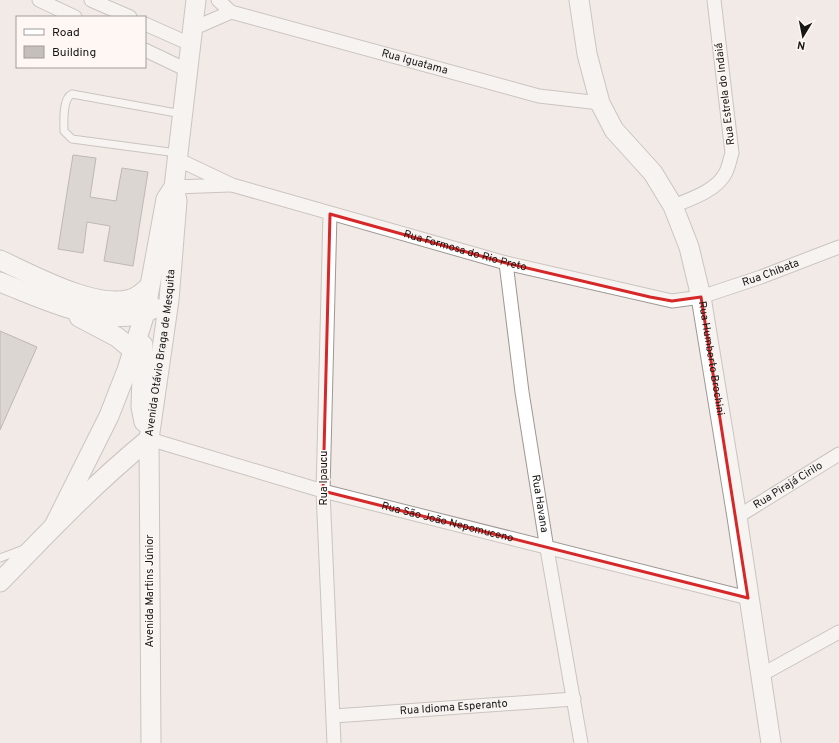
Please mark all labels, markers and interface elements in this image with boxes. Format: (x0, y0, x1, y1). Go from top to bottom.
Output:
legend (16, 16, 146, 68)
north arrow (783, 16, 823, 56)
text: Road (52, 25, 80, 41)
text: N (796, 37, 807, 52)
street label: Rua Estrela do Indaiá (712, 42, 738, 146)
text: Building (52, 45, 96, 61)
street label: Rua Iguatama (380, 46, 450, 78)
street label: Rua Formosa do Rio Preto (402, 227, 528, 274)
street label: Rua Chibata (740, 256, 801, 290)
street label: Avenida Otávio Braga de Mesquita (142, 269, 178, 437)
street label: Rua Humberto Brochini (695, 300, 727, 417)
street label: Rua Ipaucu (317, 451, 331, 505)
street label: Rua Pirajá Cirilo (751, 459, 825, 512)
street label: Rua Havana (528, 474, 551, 534)
street label: Rua São João Nepomuceno (380, 499, 515, 546)
street label: Avenida Martins Júnior (143, 534, 157, 648)
street label: Rua Idioma Esperanto (399, 697, 508, 718)

